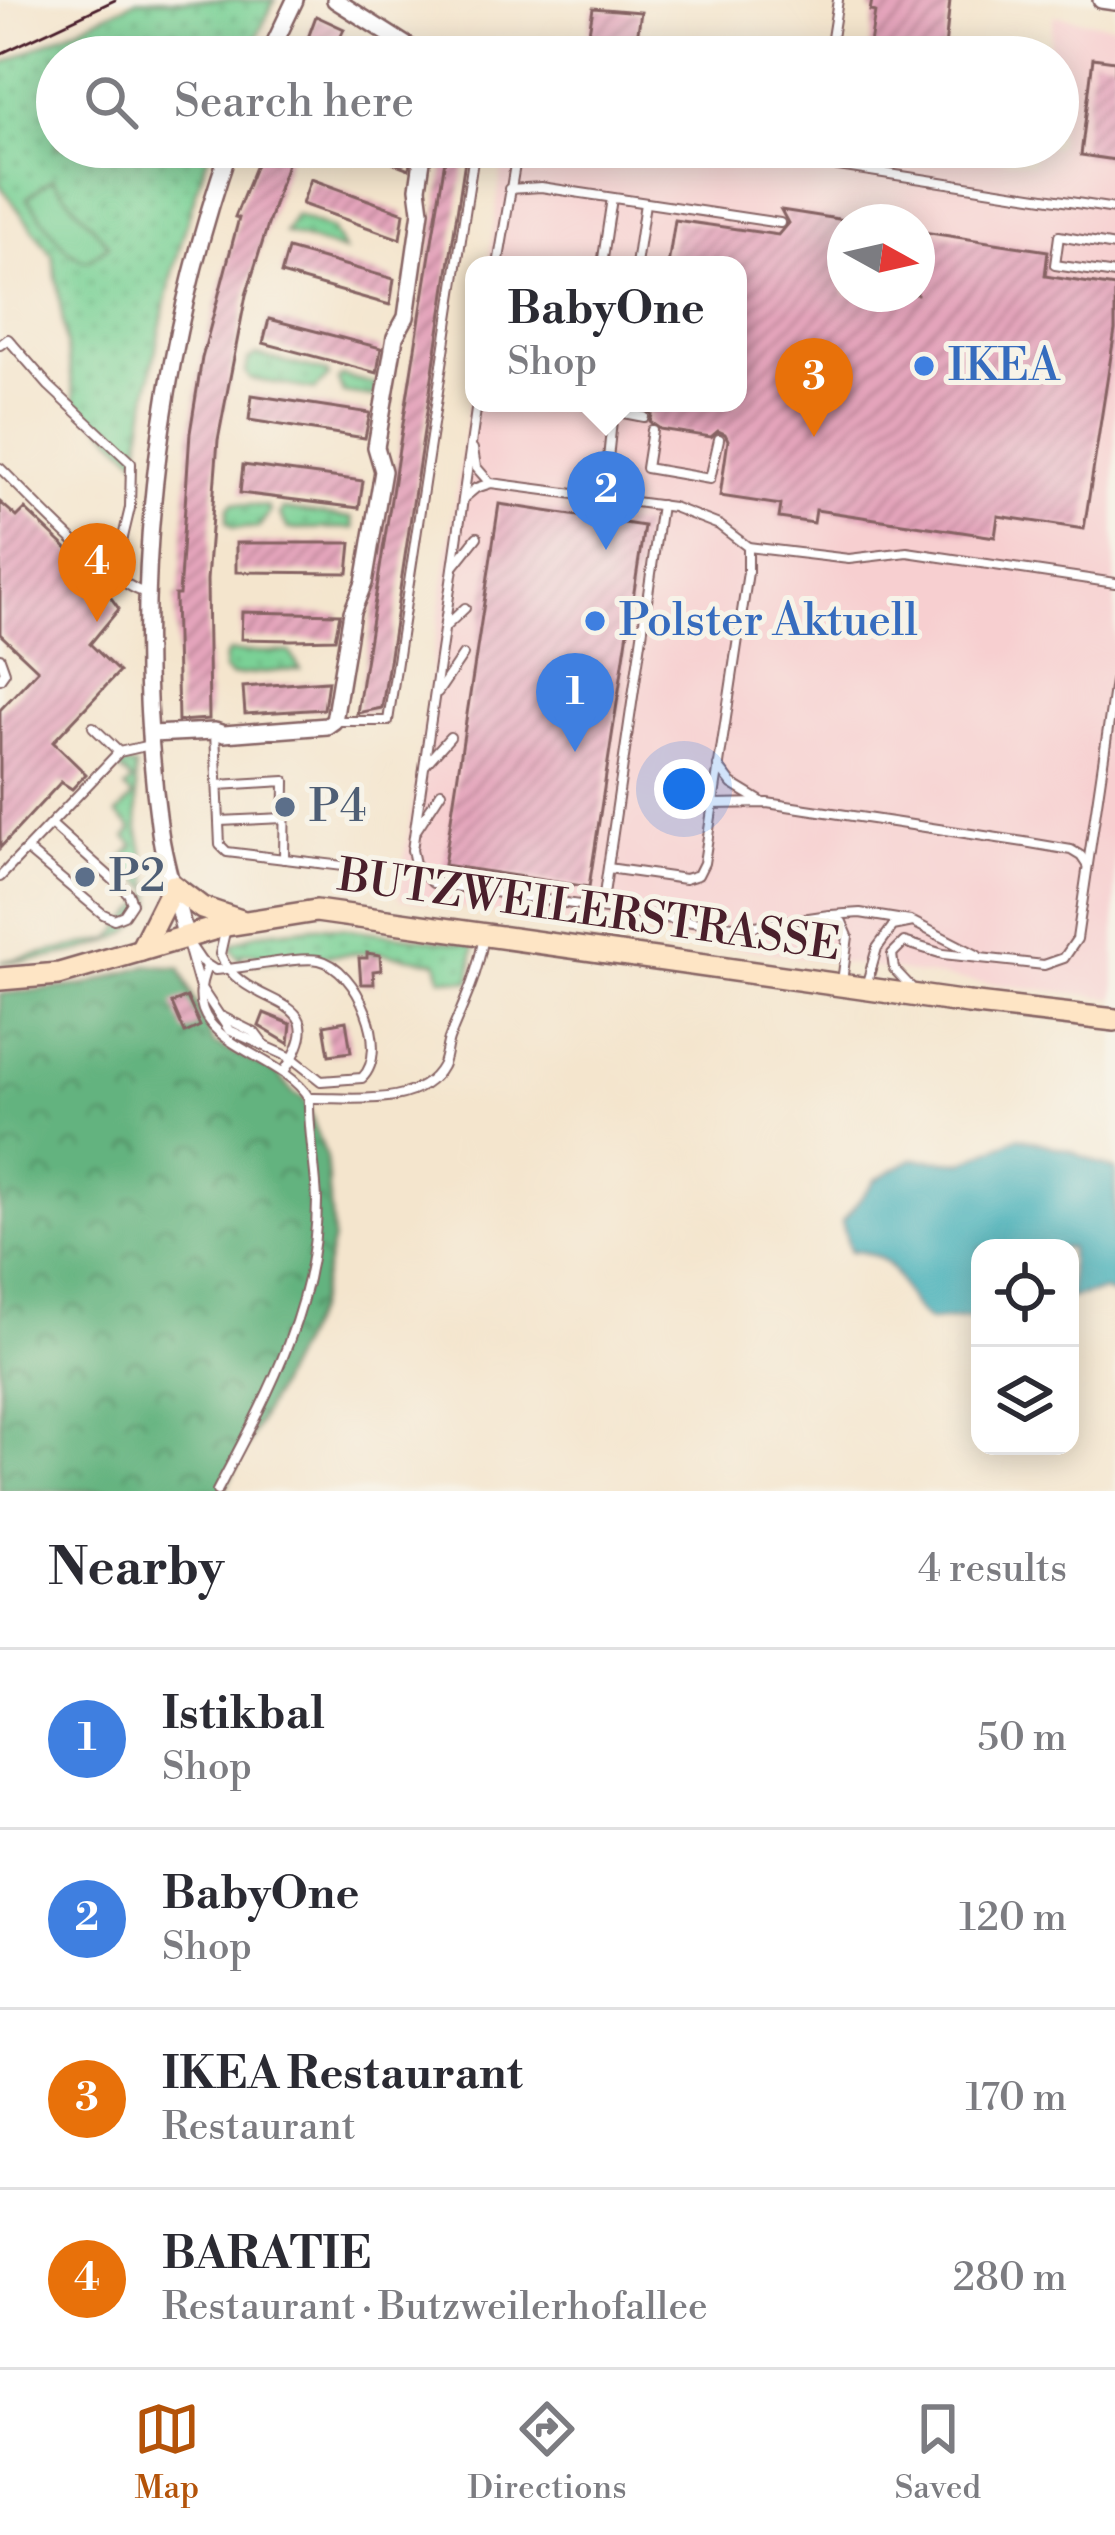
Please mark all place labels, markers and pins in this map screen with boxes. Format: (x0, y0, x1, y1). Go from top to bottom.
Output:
pin: 3 (775, 338, 853, 437)
place label: IKEA (948, 338, 1061, 395)
marker: IKEA (911, 353, 937, 379)
pin: 2 (567, 451, 645, 550)
pin: 4 (58, 523, 136, 622)
place label: Polster Aktuell (619, 593, 918, 650)
marker: Polster Aktuell (582, 608, 608, 634)
pin: 1 (536, 653, 614, 752)
place label: P4 (309, 779, 367, 836)
marker: P4 (272, 794, 298, 820)
place label: P2 (109, 849, 165, 906)
marker: P2 (72, 864, 98, 890)

